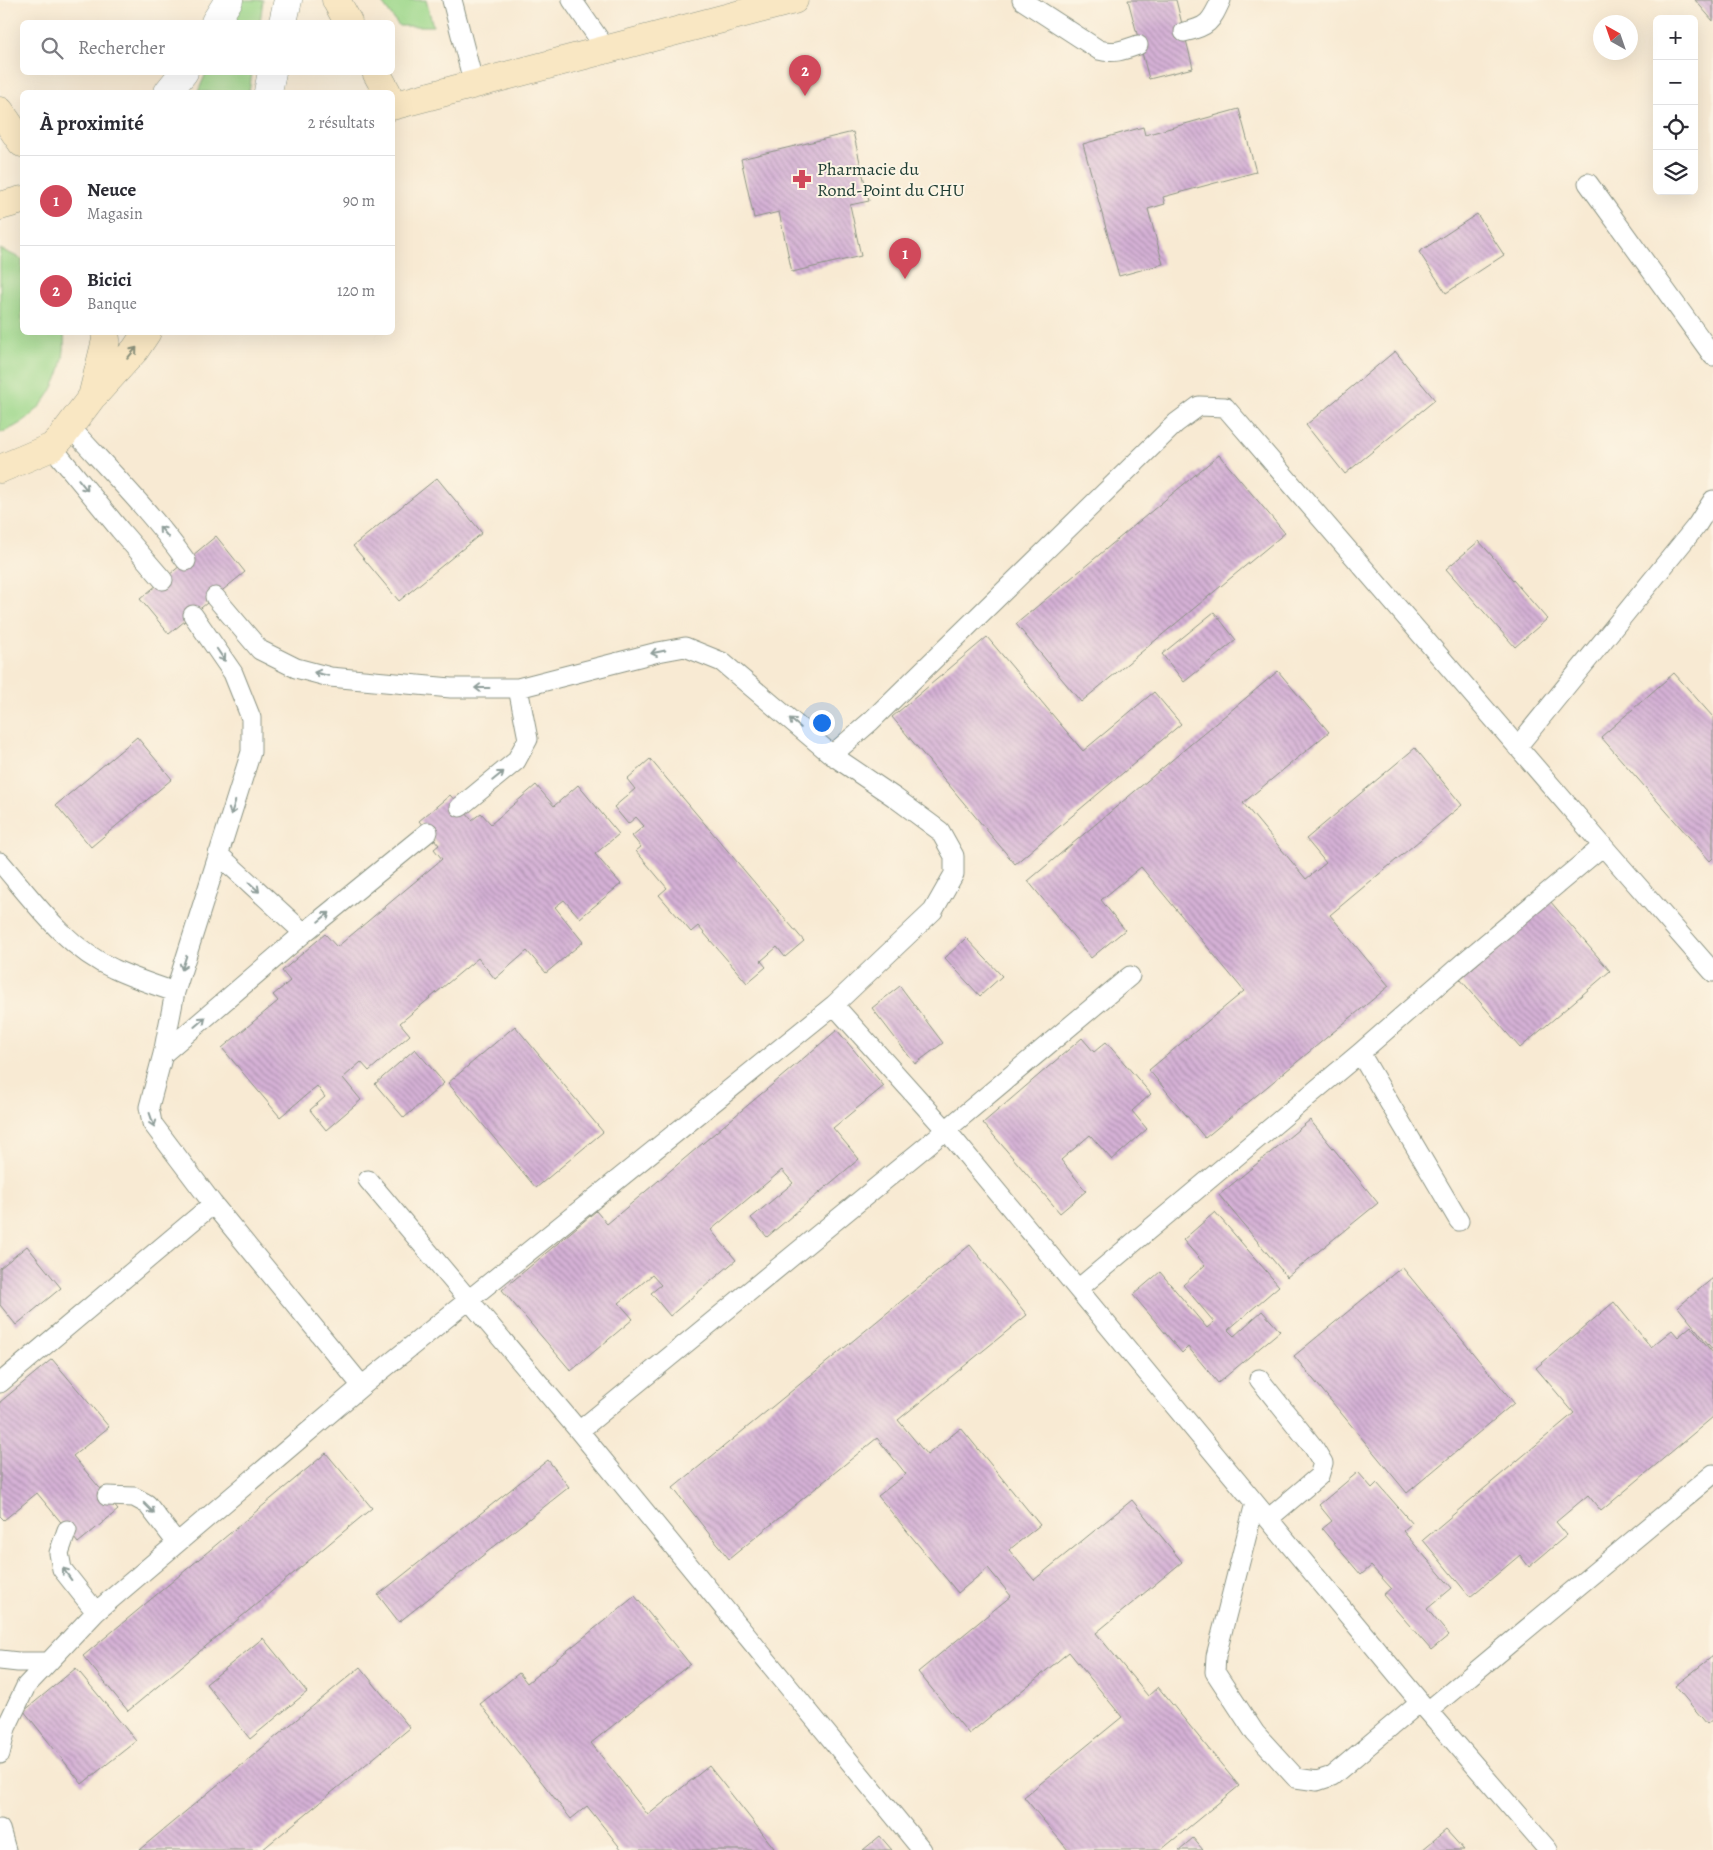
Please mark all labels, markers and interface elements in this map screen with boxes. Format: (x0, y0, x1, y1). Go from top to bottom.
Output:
north arrow (1593, 15, 1638, 60)
map controls (1653, 15, 1698, 195)
button: + (1653, 15, 1698, 60)
search box (20, 20, 395, 75)
icon: search (38, 34, 66, 62)
text: Rechercher (78, 35, 165, 61)
pin: 2 (789, 55, 821, 96)
button: − (1653, 60, 1698, 105)
button: locate (1653, 105, 1698, 150)
text: À proximité (40, 109, 144, 137)
text: 2 résultats (308, 112, 375, 134)
button: layers (1653, 150, 1698, 195)
place label: Pharmacie du Rond-Point du CHU (817, 157, 965, 202)
pharmacy icon: Pharmacie du Rond-Point du CHU (791, 168, 813, 190)
text: Neuce (87, 177, 136, 203)
text: 1 (53, 190, 59, 212)
text: 90 m (343, 190, 375, 212)
text: Magasin (87, 203, 143, 225)
pin: 1 (889, 238, 921, 279)
text: Bicici (87, 267, 132, 293)
text: 2 (52, 280, 60, 302)
text: 120 m (337, 280, 375, 302)
text: Banque (87, 293, 137, 315)
one-way arrow (127, 346, 138, 359)
one-way arrow (77, 478, 88, 491)
one-way arrow (159, 526, 170, 539)
one-way arrow (216, 648, 226, 662)
one-way arrow (650, 648, 666, 658)
one-way arrow (313, 669, 329, 678)
one-way arrow (475, 683, 491, 693)
your location (809, 710, 835, 736)
one-way arrow (788, 718, 801, 729)
one-way arrow (491, 770, 504, 782)
one-way arrow (228, 800, 237, 815)
one-way arrow (248, 881, 260, 893)
one-way arrow (317, 912, 330, 923)
one-way arrow (179, 954, 188, 970)
one-way arrow (193, 1016, 206, 1028)
one-way arrow (148, 1112, 158, 1128)
one-way arrow (142, 1502, 155, 1514)
one-way arrow (62, 1567, 72, 1581)

